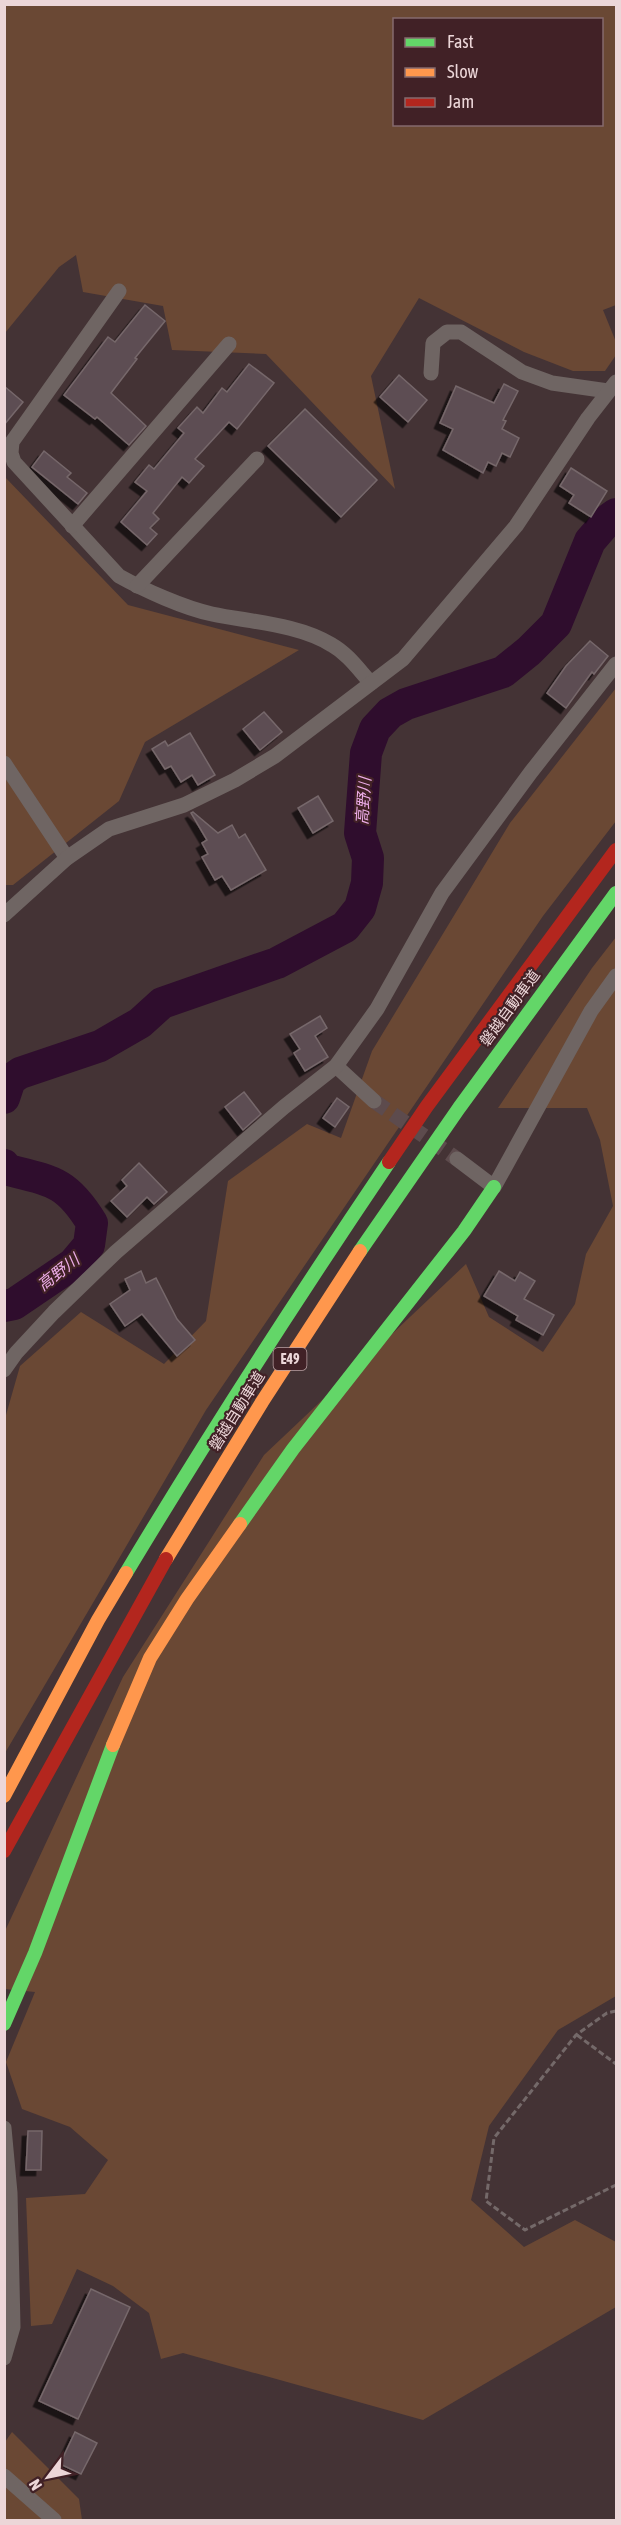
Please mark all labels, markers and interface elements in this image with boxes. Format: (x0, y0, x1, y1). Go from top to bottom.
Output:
legend (393, 18, 603, 126)
text: Fast (447, 31, 474, 52)
text: Slow (447, 61, 478, 82)
text: Jam (447, 91, 474, 112)
water label: 高野川 (352, 774, 374, 826)
street label: 磐越自動車道 (476, 966, 543, 1049)
water label: 高野川 (34, 1249, 84, 1294)
road number: E49 (274, 1348, 306, 1370)
street label: 磐越自動車道 (206, 1368, 268, 1453)
north arrow (18, 2447, 78, 2507)
text: N (25, 2476, 45, 2494)

